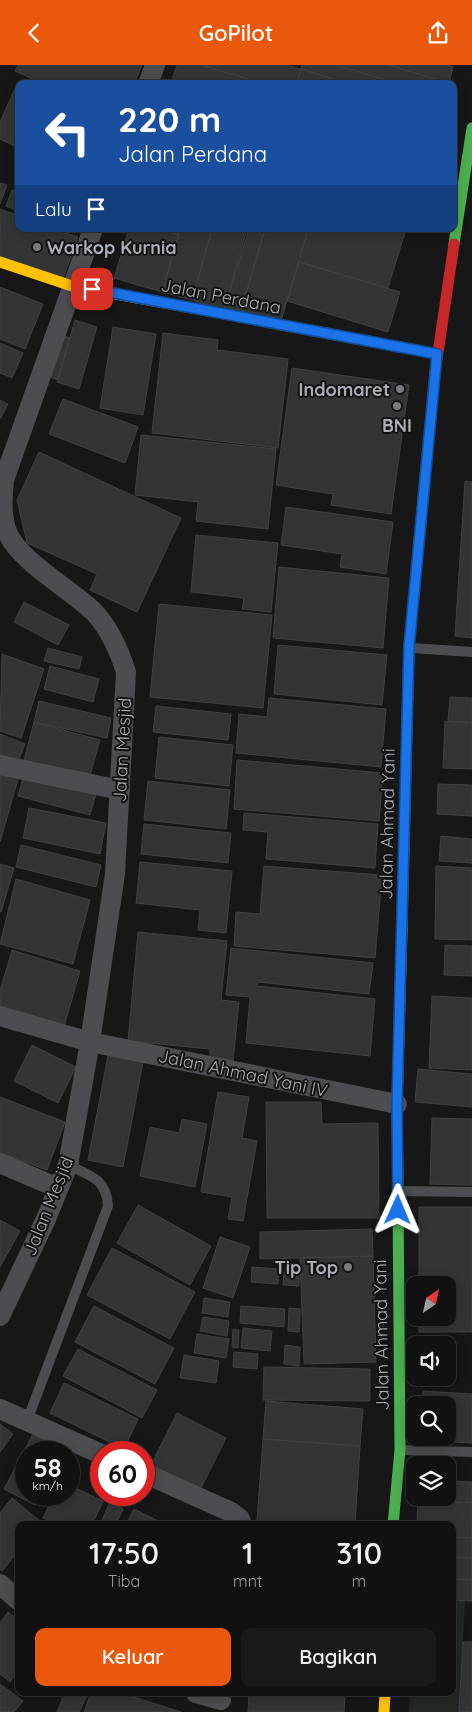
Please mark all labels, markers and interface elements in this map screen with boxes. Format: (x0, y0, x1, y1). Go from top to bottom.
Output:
icon: back (20, 19, 48, 47)
text: GoPilot (199, 19, 273, 47)
icon: share (424, 19, 452, 47)
text: 220 m (118, 97, 221, 141)
icon: left (35, 100, 100, 165)
text: Jalan Perdana (118, 140, 267, 168)
icon: arrive (82, 195, 110, 223)
text: Lalu (35, 197, 72, 221)
place label: Warkop Kurnia (47, 236, 177, 259)
marker: Warkop Kurnia (31, 241, 43, 253)
pin (71, 268, 113, 310)
street label: Jalan Perdana (159, 273, 283, 319)
icon: arrive (78, 275, 106, 303)
place label: Indomaret (298, 378, 390, 401)
marker: Indomaret (394, 383, 406, 395)
marker: BNI (391, 400, 403, 412)
place label: BNI (382, 414, 412, 437)
street label: Jalan Mesjid (108, 697, 136, 803)
street label: Jalan Ahmad Yani (374, 748, 400, 900)
street label: Jalan Ahmad Yani IV (156, 1044, 330, 1102)
street label: Jalan Mesjid (18, 1153, 78, 1259)
position arrow (371, 1183, 423, 1235)
place label: Tip Top (274, 1256, 338, 1279)
street label: Jalan Ahmad Yani (368, 1259, 394, 1411)
marker: Tip Top (342, 1261, 354, 1273)
north arrow (406, 1276, 456, 1326)
map controls (406, 1276, 456, 1506)
button: sound (406, 1336, 456, 1386)
button: search (406, 1396, 456, 1446)
speed limit sign: 60 (90, 1441, 155, 1506)
text: 58 (33, 1452, 62, 1483)
button: layers (406, 1456, 456, 1506)
text: km/h (32, 1478, 63, 1493)
text: 17:50 (89, 1534, 159, 1572)
text: 1 (242, 1534, 253, 1572)
text: 310 (336, 1534, 382, 1572)
text: Tiba (108, 1571, 140, 1591)
text: mnt (233, 1571, 262, 1591)
text: m (352, 1571, 366, 1591)
button: Keluar (35, 1628, 231, 1686)
button: Bagikan (241, 1628, 436, 1686)

